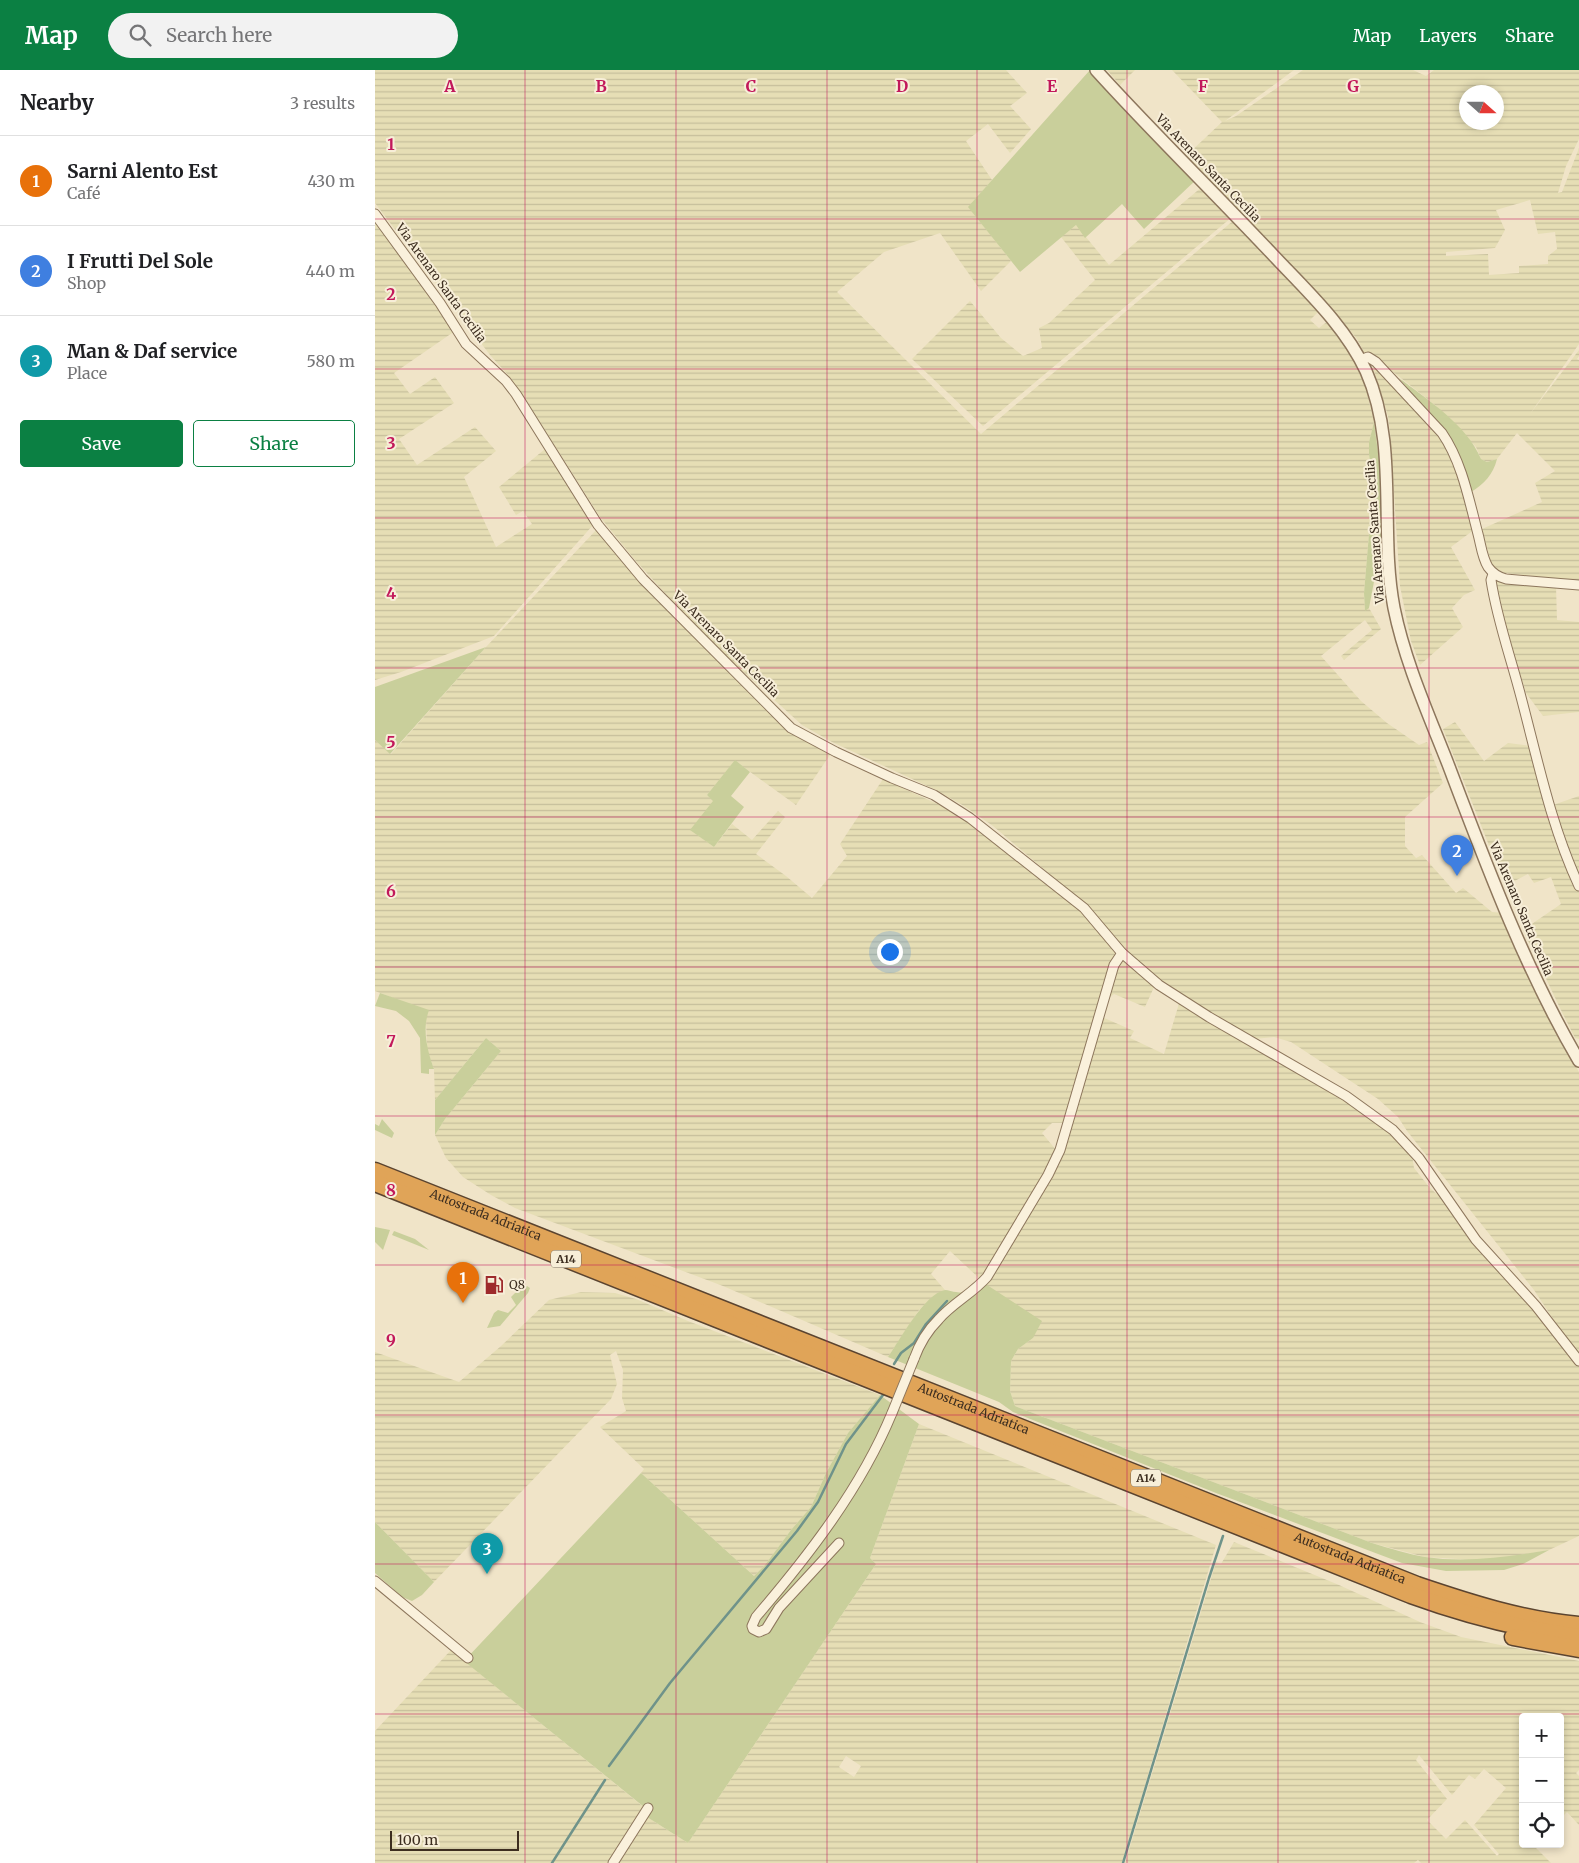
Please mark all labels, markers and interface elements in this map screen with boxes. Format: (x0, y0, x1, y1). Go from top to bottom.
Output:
search box (108, 13, 458, 58)
text: Map (25, 20, 78, 51)
icon: search (126, 21, 154, 49)
text: Search here (166, 23, 272, 47)
text: Map (1353, 24, 1391, 47)
text: Layers (1419, 24, 1477, 47)
text: Share (1505, 24, 1554, 47)
text: A (443, 76, 456, 96)
text: B (595, 76, 607, 96)
text: C (746, 76, 756, 96)
text: D (896, 76, 908, 96)
text: E (1047, 76, 1058, 96)
text: F (1198, 76, 1208, 96)
text: G (1347, 76, 1359, 96)
north arrow (1459, 85, 1504, 130)
text: Nearby (20, 89, 94, 116)
text: 3 results (290, 93, 355, 113)
street label: Via Arenaro Santa Cecilia (1152, 110, 1264, 225)
text: 1 (387, 134, 395, 154)
text: Sarni Alento Est (67, 159, 218, 183)
text: 1 (32, 171, 40, 191)
text: 430 m (308, 171, 355, 191)
text: Café (67, 183, 100, 203)
street label: Via Arenaro Santa Cecilia (392, 219, 490, 346)
text: I Frutti Del Sole (67, 249, 213, 273)
text: 2 (31, 261, 41, 281)
text: 440 m (305, 261, 355, 281)
text: Shop (67, 273, 106, 293)
text: 2 (386, 284, 396, 304)
text: Man & Daf service (67, 339, 237, 363)
text: 3 (31, 351, 41, 371)
text: 580 m (307, 351, 355, 371)
text: Place (67, 363, 107, 383)
button: Save (20, 420, 183, 467)
button: Share (193, 420, 355, 467)
text: 3 (386, 433, 396, 453)
street label: Via Arenaro Santa Cecilia (1362, 459, 1387, 605)
text: 4 (386, 583, 396, 603)
street label: Via Arenaro Santa Cecilia (669, 587, 783, 700)
text: 5 (386, 732, 396, 752)
pin: 2 (1441, 835, 1473, 876)
street label: Via Arenaro Santa Cecilia (1486, 839, 1557, 978)
text: 6 (386, 881, 396, 901)
your location (877, 939, 903, 965)
text: 7 (386, 1031, 396, 1051)
text: 8 (386, 1180, 396, 1200)
street label: Autostrada Adriatica (427, 1185, 544, 1244)
road number: A14 (551, 1250, 581, 1268)
pin: 1 (447, 1262, 479, 1303)
fuel station icon: Q8 (483, 1274, 505, 1296)
place label: Q8 (509, 1277, 525, 1292)
text: 9 (386, 1330, 396, 1350)
street label: Autostrada Adriatica (915, 1379, 1032, 1437)
road number: A14 (1131, 1470, 1161, 1486)
street label: Autostrada Adriatica (1291, 1529, 1408, 1587)
pin: 3 (471, 1533, 503, 1574)
map controls (1519, 1713, 1564, 1848)
button: + (1519, 1713, 1564, 1758)
button: − (1519, 1758, 1564, 1803)
button: locate (1519, 1803, 1564, 1848)
scale bar (390, 1828, 519, 1851)
text: 100 m (397, 1831, 438, 1849)

